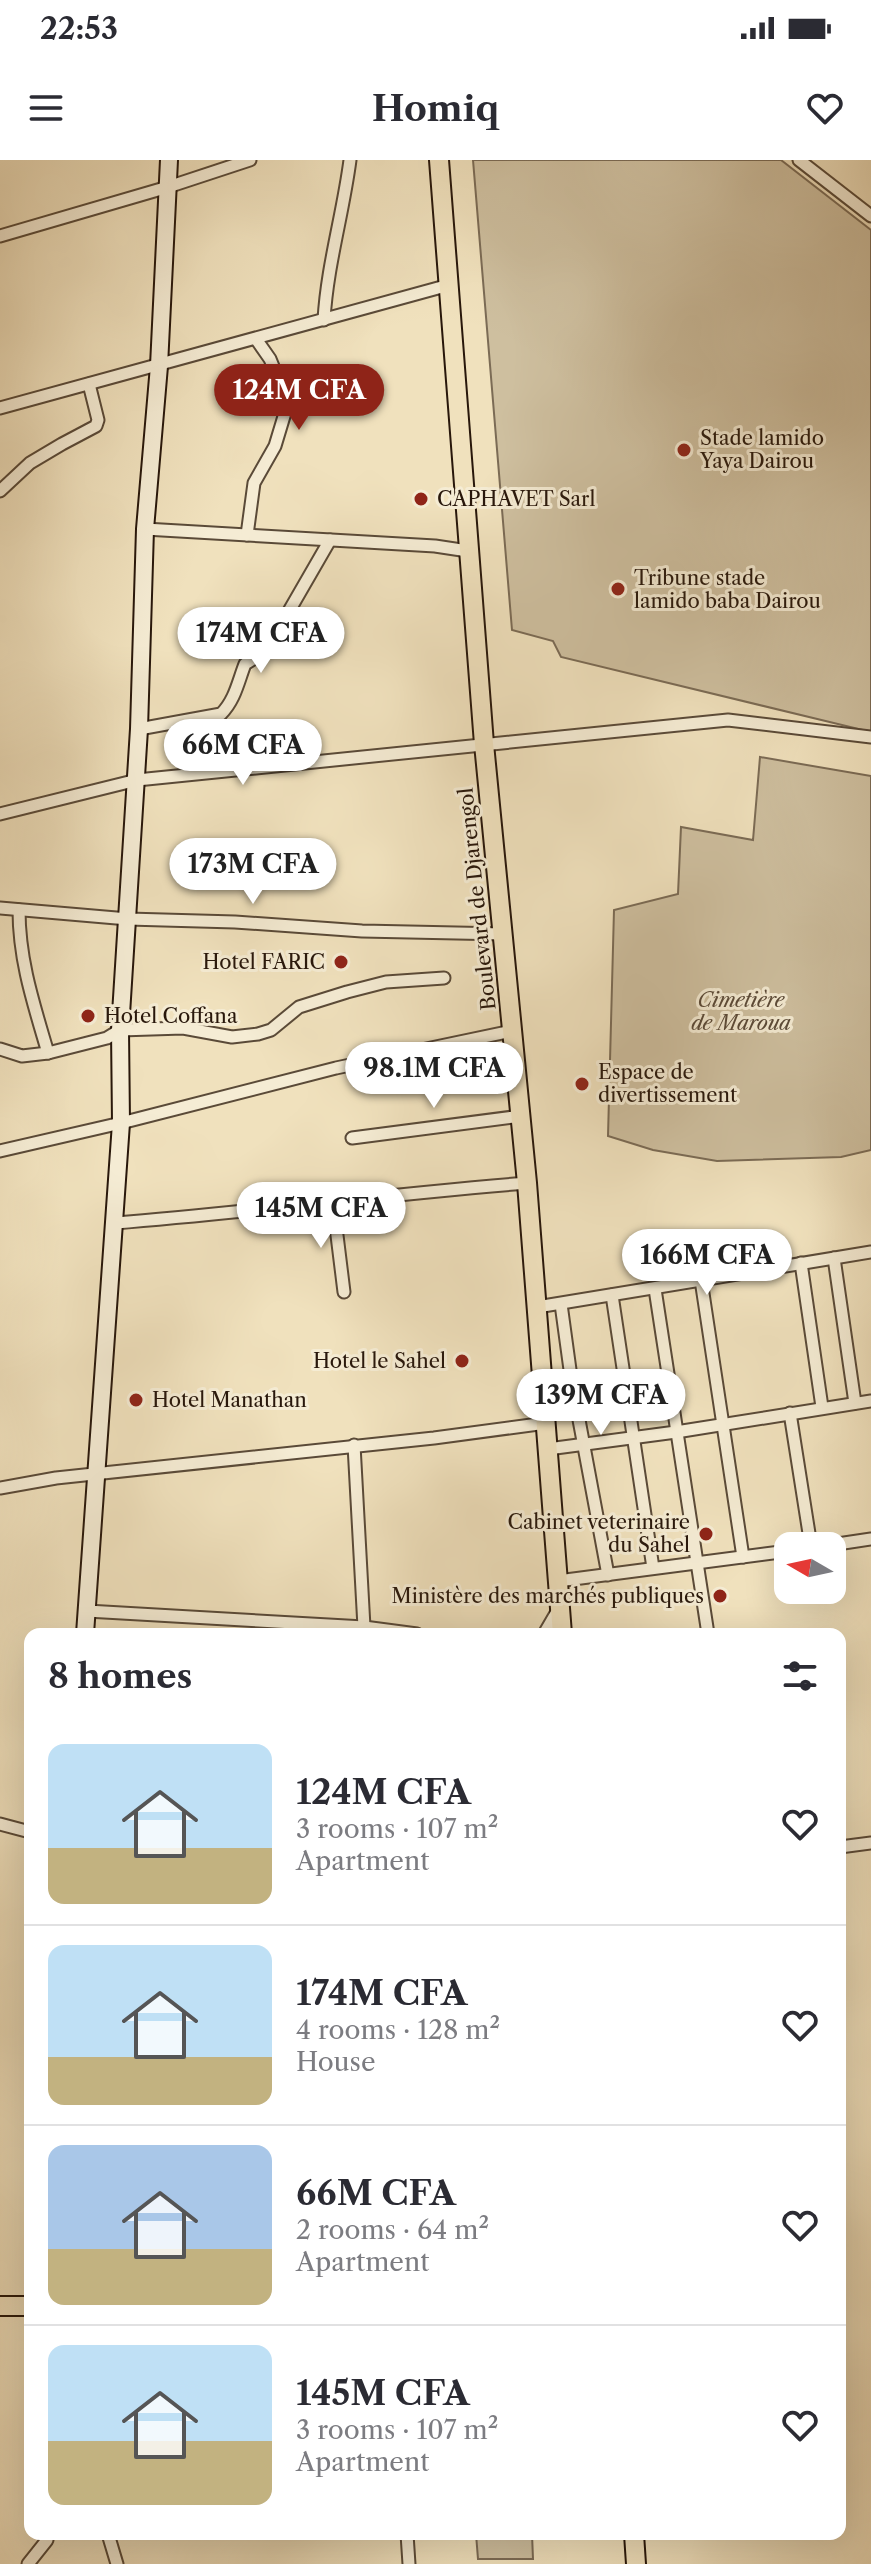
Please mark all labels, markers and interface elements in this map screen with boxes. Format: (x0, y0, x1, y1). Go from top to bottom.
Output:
text: 22:53 (40, 10, 118, 47)
icon: menu (24, 86, 68, 130)
text: Homiq (372, 86, 499, 130)
icon: heart (803, 86, 847, 130)
pin: 124M CFA (216, 364, 382, 432)
text: 124M CFA (232, 374, 366, 406)
place label: Stade lamido Yaya Dairou (699, 426, 824, 473)
marker: Stade lamido Yaya Dairou (675, 441, 693, 459)
place label: CAPHAVET Sarl (437, 487, 596, 511)
marker: CAPHAVET Sarl (412, 490, 430, 508)
place label: Tribune stade lamido baba Dairou (634, 566, 821, 613)
marker: Tribune stade lamido baba Dairou (609, 580, 627, 598)
pin: 174M CFA (178, 607, 344, 675)
text: 174M CFA (195, 617, 327, 649)
pin: 66M CFA (169, 719, 317, 787)
text: 66M CFA (182, 729, 304, 761)
street label: Boulevard de Djarengol (453, 787, 501, 1011)
pin: 173M CFA (170, 838, 336, 906)
text: 173M CFA (187, 848, 319, 880)
place label: Hotel FARIC (202, 950, 325, 974)
marker: Hotel FARIC (332, 953, 350, 971)
park label: Cimetière de Maroua (691, 988, 791, 1035)
place label: Hotel Coffana (104, 1004, 238, 1028)
marker: Hotel Coffana (79, 1007, 97, 1025)
pin: 98.1M CFA (342, 1042, 526, 1110)
text: 98.1M CFA (363, 1052, 505, 1084)
place label: Espace de divertissement (598, 1060, 737, 1107)
marker: Espace de divertissement (573, 1075, 591, 1093)
pin: 145M CFA (238, 1182, 404, 1250)
text: 145M CFA (255, 1192, 387, 1224)
pin: 166M CFA (624, 1229, 790, 1297)
text: 166M CFA (640, 1239, 774, 1271)
place label: Hotel le Sahel (313, 1349, 446, 1373)
marker: Hotel le Sahel (453, 1352, 471, 1370)
pin: 139M CFA (518, 1369, 684, 1437)
text: 139M CFA (534, 1379, 668, 1411)
place label: Hotel Manathan (152, 1388, 307, 1412)
marker: Hotel Manathan (127, 1391, 145, 1409)
place label: Cabinet veterinaire du Sahel (508, 1510, 690, 1557)
marker: Cabinet veterinaire du Sahel (697, 1525, 715, 1543)
north arrow (774, 1532, 846, 1604)
map controls (774, 1532, 846, 1604)
place label: Ministère des marchés publiques (391, 1584, 704, 1608)
marker: Ministère des marchés publiques (711, 1587, 729, 1605)
icon: filters (778, 1654, 822, 1698)
text: 8 homes (48, 1655, 192, 1697)
text: 124M CFA (296, 1771, 471, 1813)
icon: home (112, 1776, 208, 1872)
icon: heart (778, 1802, 822, 1846)
text: 3 rooms · 107 m² (296, 1813, 498, 1845)
text: Apartment (296, 1845, 429, 1877)
text: 174M CFA (296, 1972, 467, 2014)
icon: home (112, 1977, 208, 2073)
icon: heart (778, 2003, 822, 2047)
text: 4 rooms · 128 m² (296, 2014, 500, 2046)
text: House (296, 2046, 376, 2078)
text: 66M CFA (296, 2172, 456, 2214)
icon: home (112, 2177, 208, 2273)
icon: heart (778, 2203, 822, 2247)
text: 2 rooms · 64 m² (296, 2214, 489, 2246)
text: Apartment (296, 2246, 429, 2278)
text: 145M CFA (296, 2372, 470, 2414)
icon: home (112, 2377, 208, 2473)
icon: heart (778, 2403, 822, 2447)
text: 3 rooms · 107 m² (296, 2414, 498, 2446)
text: Apartment (296, 2446, 429, 2478)

